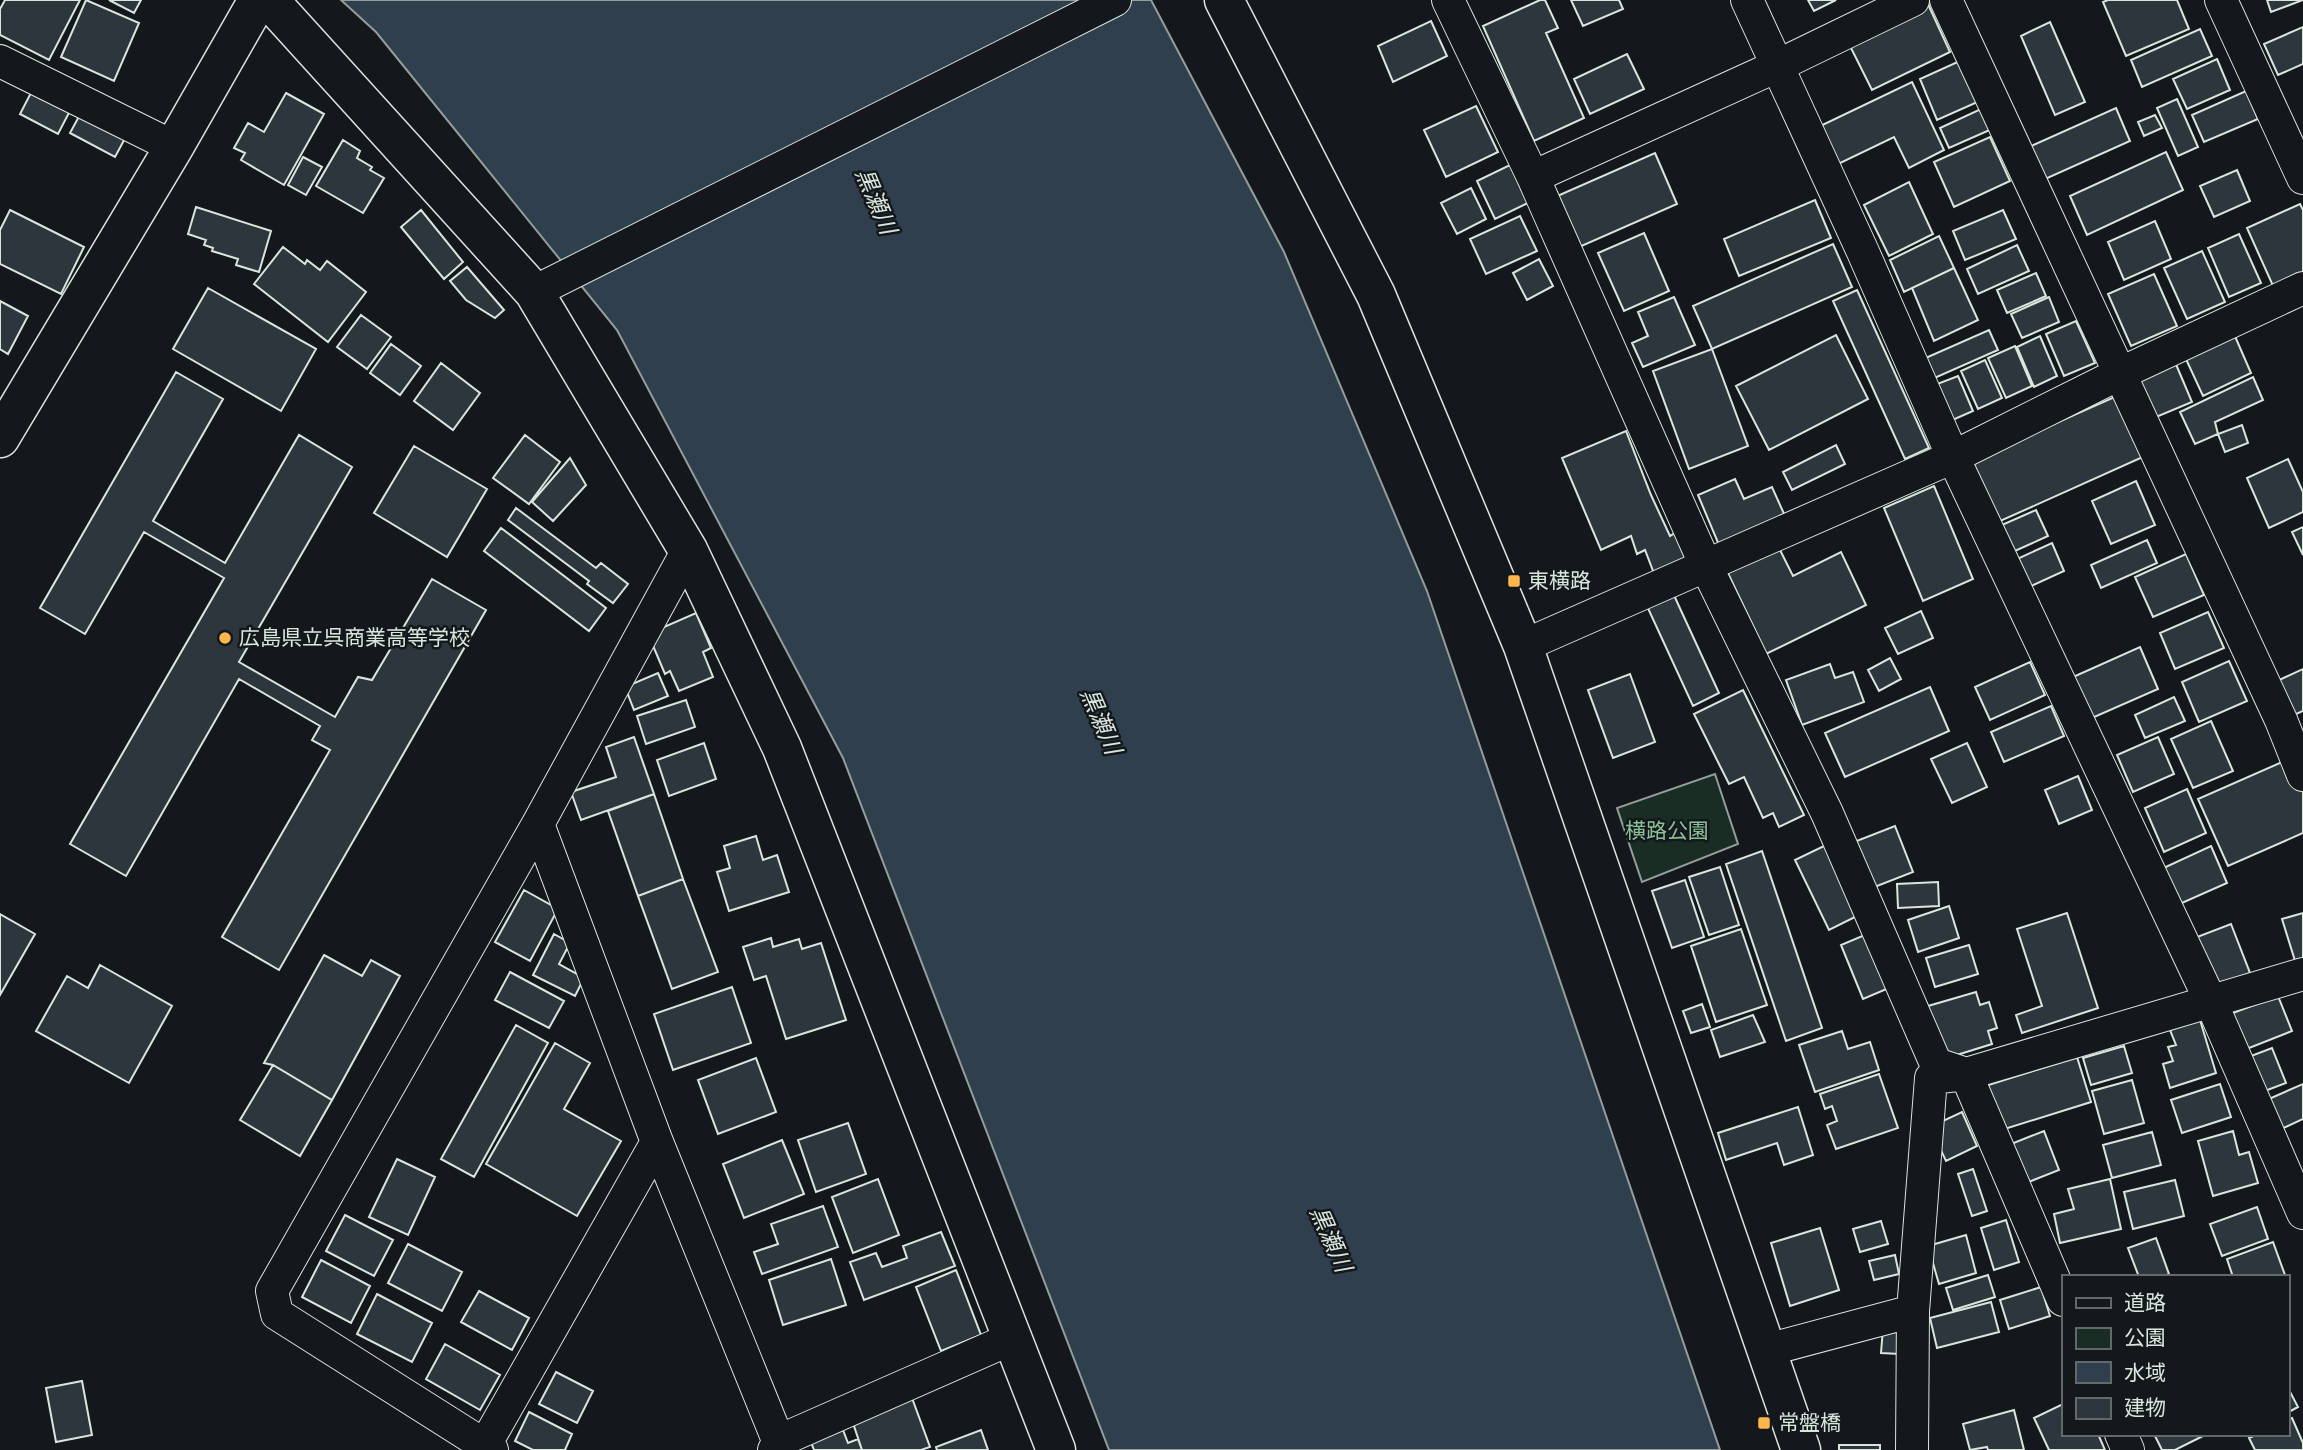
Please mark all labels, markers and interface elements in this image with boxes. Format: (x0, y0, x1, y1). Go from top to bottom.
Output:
water label: 黒瀬川 (847, 165, 902, 242)
place label: 東横路 (1528, 569, 1591, 596)
marker: 東横路 (1506, 573, 1522, 589)
place label: 広島県立呉商業高等学校 (239, 626, 470, 653)
marker: 広島県立呉商業高等学校 (217, 630, 233, 646)
water label: 黒瀬川 (1072, 685, 1127, 762)
park label: 横路公園 (1625, 819, 1709, 846)
water label: 黒瀬川 (1301, 1203, 1357, 1280)
legend (2062, 1275, 2289, 1436)
text: 道路 (2124, 1291, 2166, 1318)
text: 公園 (2124, 1326, 2166, 1353)
text: 水域 (2124, 1361, 2166, 1388)
text: 建物 (2124, 1396, 2166, 1423)
place label: 常盤橋 (1778, 1411, 1841, 1438)
marker: 常盤橋 (1756, 1415, 1772, 1431)

